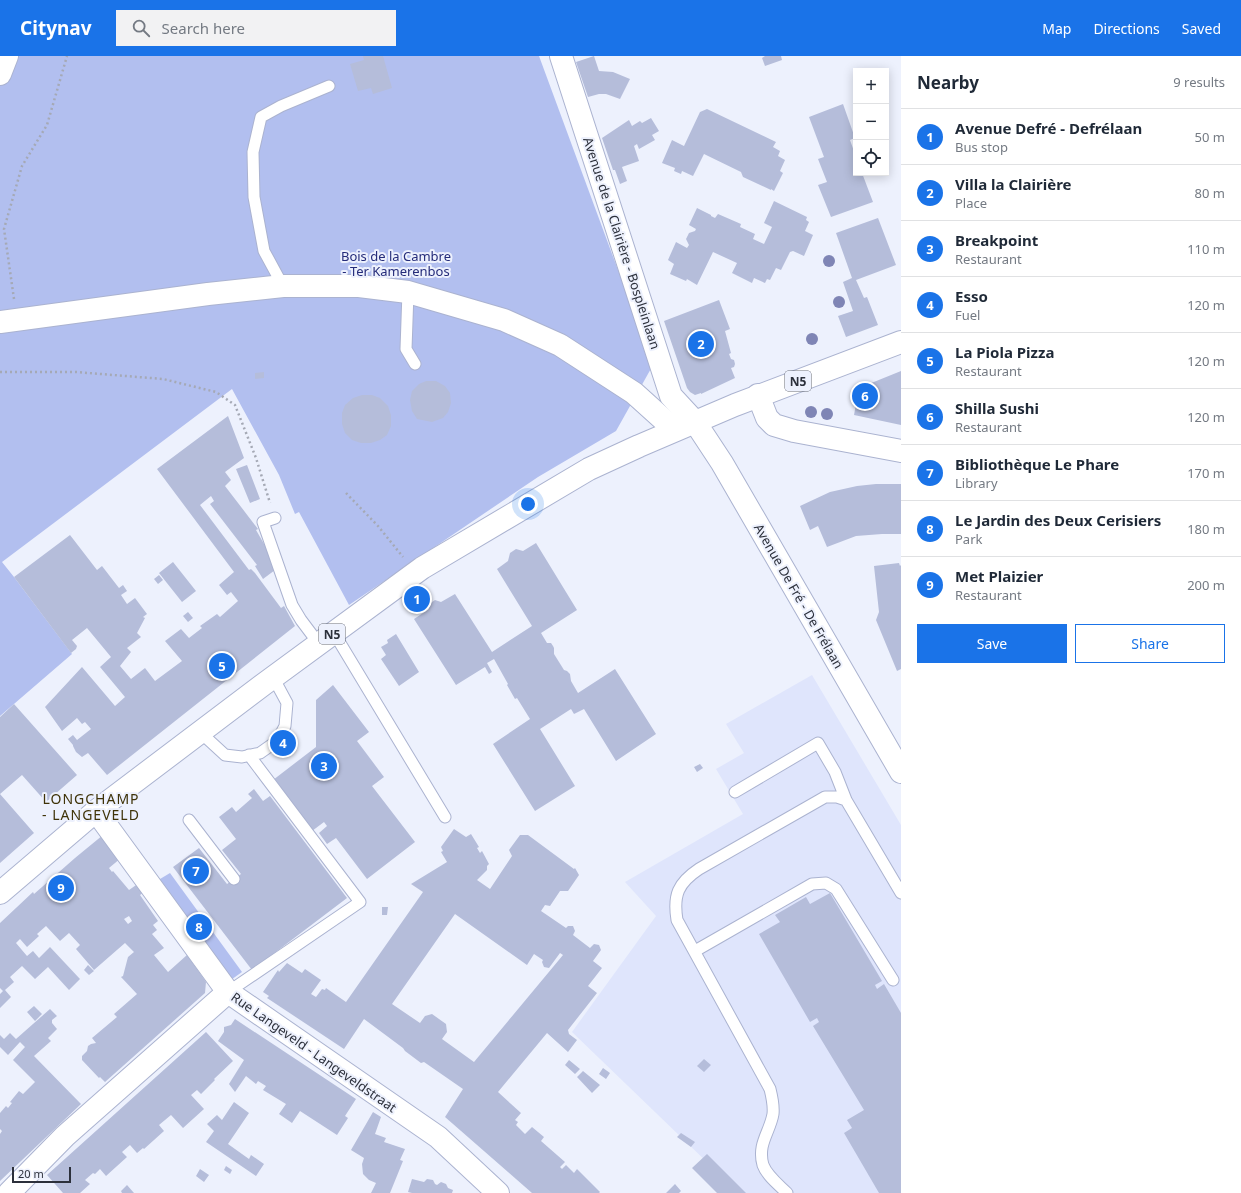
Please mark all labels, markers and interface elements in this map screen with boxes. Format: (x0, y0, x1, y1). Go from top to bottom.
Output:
search box (116, 10, 396, 46)
text: Citynav (20, 15, 92, 41)
icon: search (130, 17, 152, 39)
text: Search here (162, 18, 245, 38)
text: Map (1042, 19, 1071, 38)
text: Directions (1093, 19, 1160, 38)
text: Saved (1182, 19, 1221, 38)
map controls (853, 68, 889, 176)
button: + (853, 68, 889, 104)
text: Nearby (917, 71, 979, 94)
text: 9 results (1173, 73, 1225, 91)
button: − (853, 104, 889, 140)
text: Avenue Defré - Defrélaan (955, 118, 1142, 138)
text: 1 (926, 128, 934, 146)
text: 50 m (1195, 128, 1225, 146)
street label: Avenue de la Clairière - Bospleinlaan (579, 135, 665, 351)
text: Bus stop (955, 138, 1008, 156)
button: locate (853, 140, 889, 176)
text: Villa la Clairière (955, 174, 1072, 194)
text: 2 (926, 184, 934, 202)
text: 80 m (1195, 184, 1225, 202)
text: Place (955, 194, 987, 212)
text: Breakpoint (955, 230, 1038, 250)
text: 3 (926, 240, 934, 258)
text: 110 m (1187, 240, 1225, 258)
park label: Bois de la Cambre - Ter Kamerenbos (341, 247, 451, 280)
text: Restaurant (955, 250, 1022, 268)
text: Esso (955, 286, 988, 306)
text: 4 (926, 296, 934, 314)
text: 120 m (1187, 296, 1225, 314)
text: Fuel (955, 306, 980, 324)
pin: 2 (688, 329, 714, 359)
text: La Piola Pizza (955, 342, 1054, 362)
text: 5 (926, 352, 934, 370)
text: 120 m (1187, 352, 1225, 370)
text: Restaurant (955, 362, 1022, 380)
road number: N5 (785, 371, 811, 391)
pin: 6 (852, 381, 878, 411)
text: Shilla Sushi (955, 398, 1039, 418)
text: 6 (926, 408, 934, 426)
text: 120 m (1187, 408, 1225, 426)
text: Restaurant (955, 418, 1022, 436)
text: Bibliothèque Le Phare (955, 454, 1119, 474)
text: 7 (926, 464, 934, 482)
text: 170 m (1187, 464, 1225, 482)
text: Library (955, 474, 998, 492)
your location (518, 494, 538, 514)
text: Le Jardin des Deux Cerisiers (955, 510, 1161, 530)
street label: Avenue De Fré - De Frélaan (750, 520, 848, 672)
text: 8 (926, 520, 934, 538)
text: 180 m (1187, 520, 1225, 538)
text: Park (955, 530, 982, 548)
text: Met Plaizier (955, 566, 1043, 586)
text: 9 (926, 576, 934, 594)
text: 200 m (1187, 576, 1225, 594)
pin: 1 (404, 584, 430, 614)
text: Restaurant (955, 586, 1022, 604)
road number: N5 (319, 624, 345, 644)
button: Save (917, 624, 1067, 663)
button: Share (1075, 624, 1225, 663)
pin: 5 (209, 651, 235, 681)
pin: 4 (270, 728, 296, 758)
pin: 3 (311, 751, 337, 781)
district label: LONGCHAMP - LANGEVELD (42, 789, 140, 824)
pin: 7 (183, 856, 209, 886)
pin: 9 (48, 873, 74, 903)
pin: 8 (186, 912, 212, 942)
street label: Rue Langeveld - Langeveldstraat (228, 988, 401, 1116)
scale bar (12, 1165, 71, 1184)
text: 20 m (18, 1166, 44, 1181)

